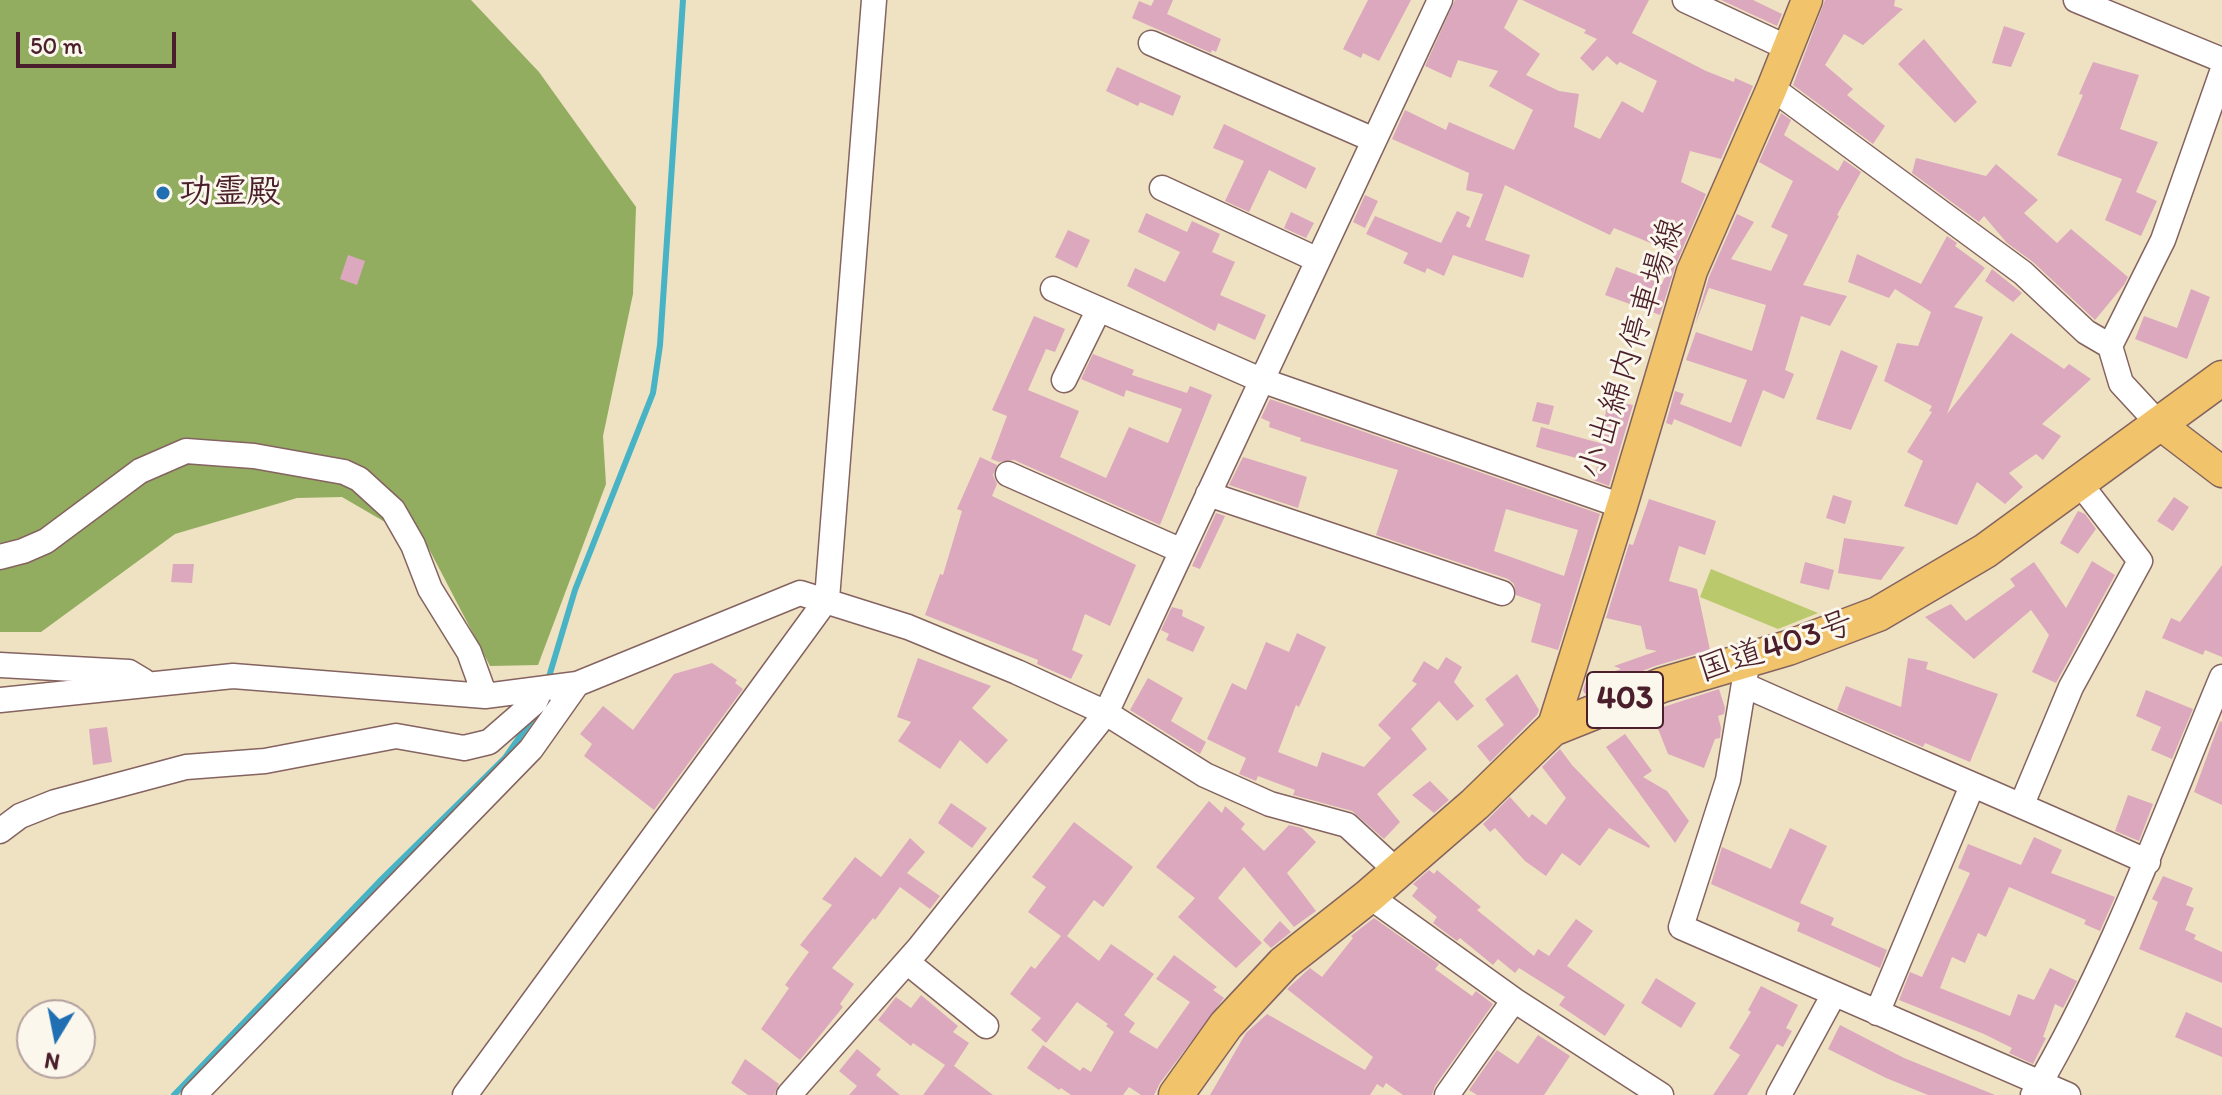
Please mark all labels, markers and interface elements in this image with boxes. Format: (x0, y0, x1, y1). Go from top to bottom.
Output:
scale bar (20, 16, 180, 66)
text: 50 m (30, 31, 83, 60)
place label: 功霊殿 (179, 173, 281, 213)
marker: 功霊殿 (154, 184, 172, 202)
street label: 小出綿内停車場線 (1572, 213, 1694, 485)
street label: 国道403号 (1693, 604, 1859, 692)
road number: 403 (1587, 672, 1663, 728)
north arrow (16, 999, 96, 1079)
text: N (42, 1047, 62, 1076)

